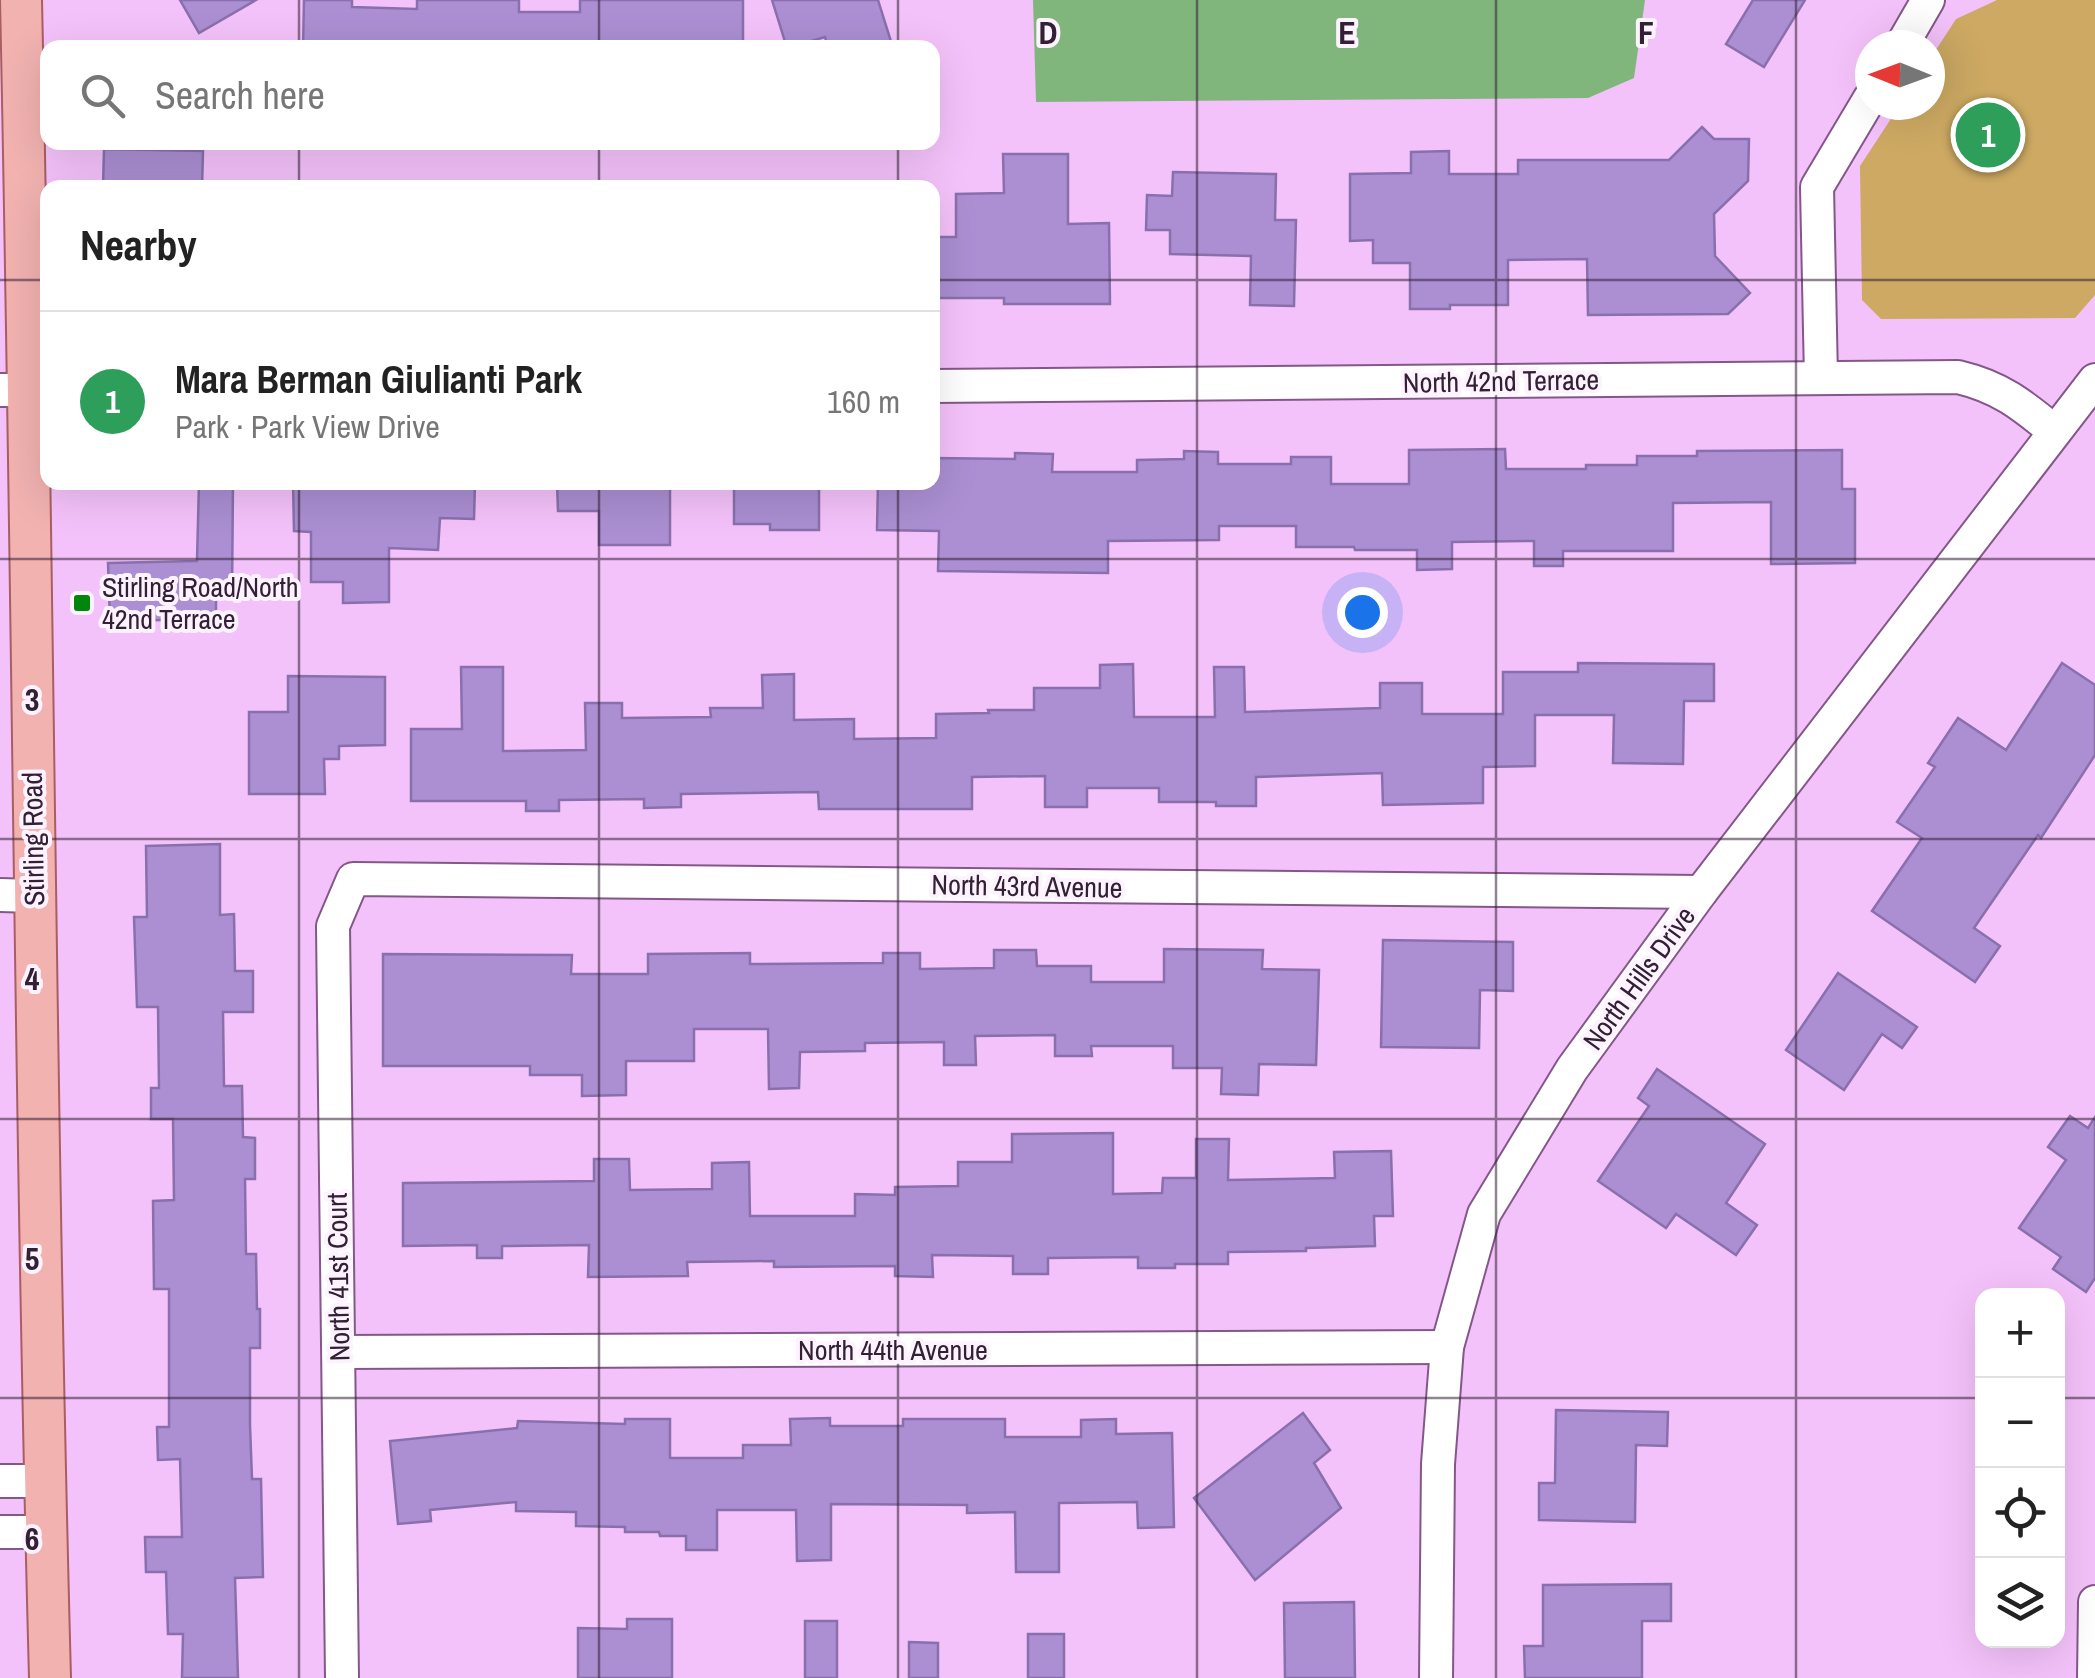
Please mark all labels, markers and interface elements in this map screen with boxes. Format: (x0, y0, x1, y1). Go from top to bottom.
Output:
text: D (1039, 11, 1057, 54)
text: E (1338, 11, 1356, 54)
text: F (1638, 11, 1654, 54)
north arrow (1855, 30, 1945, 120)
search box (40, 40, 940, 150)
icon: search (75, 68, 130, 123)
text: Search here (155, 70, 325, 121)
pin: 1 (1956, 98, 2020, 172)
text: Nearby (80, 217, 197, 273)
text: Mara Berman Giulianti Park (175, 354, 582, 405)
street label: North 42nd Terrace (1403, 360, 1599, 402)
text: 1 (105, 380, 120, 423)
text: 160 m (827, 380, 900, 423)
text: Park · Park View Drive (175, 405, 440, 448)
place label: Stirling Road/North 42nd Terrace (102, 568, 299, 638)
your location (1337, 587, 1388, 638)
marker: Stirling Road/North 42nd Terrace (71, 592, 93, 614)
text: 3 (25, 678, 39, 721)
street label: Stirling Road (13, 772, 53, 906)
street label: North 43rd Avenue (931, 865, 1123, 907)
street label: North Hills Drive (1574, 899, 1704, 1057)
text: 4 (25, 957, 40, 1000)
street label: North 41st Court (318, 1192, 358, 1362)
text: 5 (25, 1237, 39, 1280)
map controls (1975, 1288, 2065, 1648)
button: + (1975, 1288, 2065, 1378)
street label: North 44th Avenue (798, 1331, 988, 1369)
button: − (1975, 1378, 2065, 1468)
button: locate (1975, 1468, 2065, 1558)
text: 6 (25, 1517, 39, 1560)
button: layers (1975, 1558, 2065, 1648)

